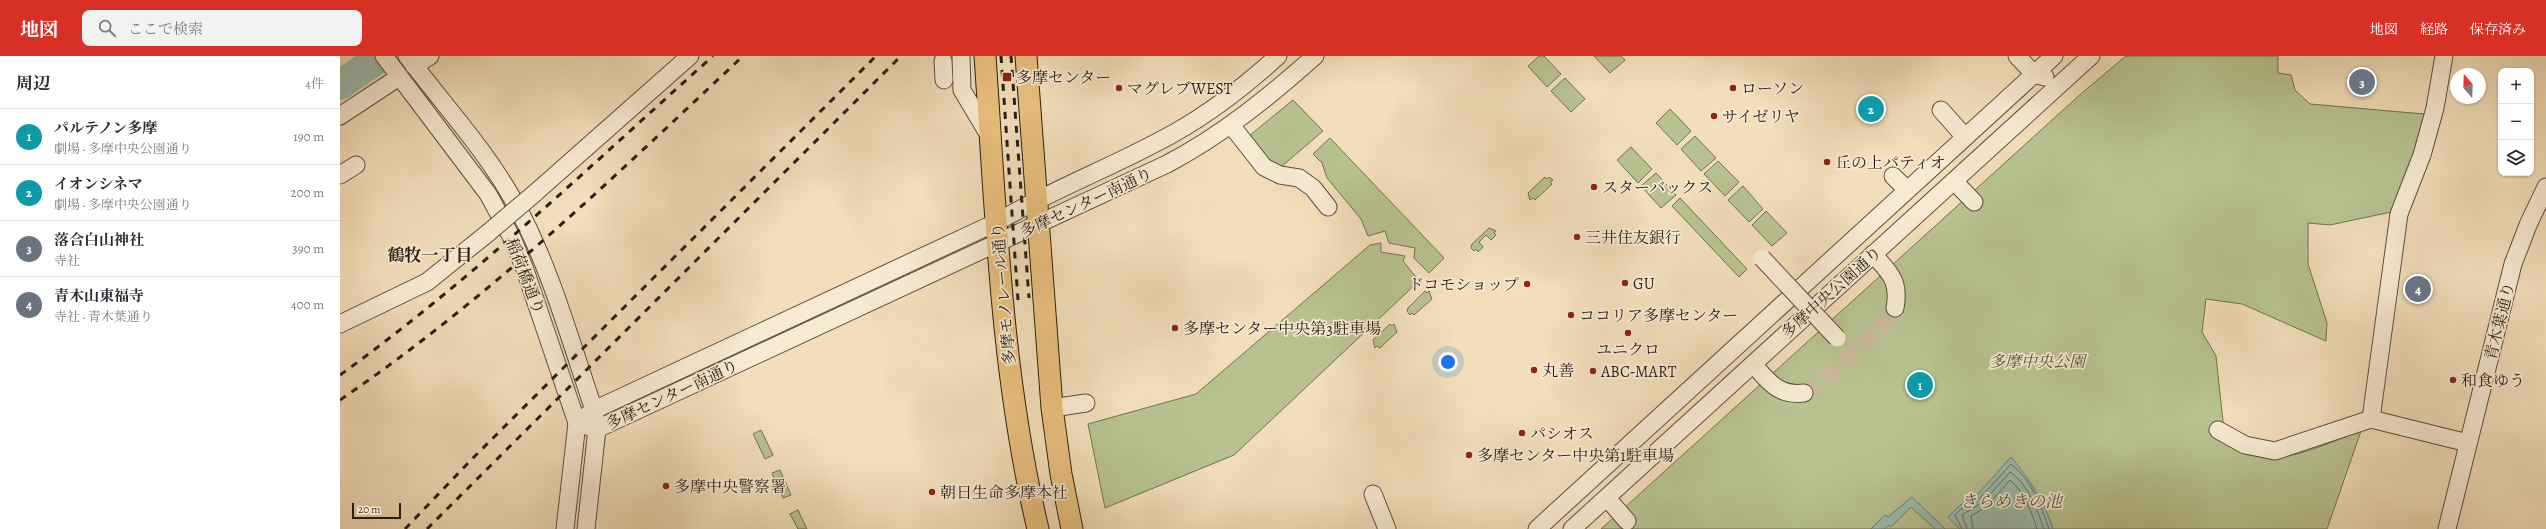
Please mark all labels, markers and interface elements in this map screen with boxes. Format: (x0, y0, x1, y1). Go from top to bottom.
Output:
search box (82, 10, 362, 46)
text: 地図 (20, 17, 58, 43)
icon: search (96, 17, 118, 39)
text: ここで検索 (128, 19, 203, 39)
text: 地図 (2370, 20, 2398, 39)
text: 経路 (2420, 20, 2448, 39)
text: 保存済み (2470, 20, 2526, 39)
place label: 多摩センター (1016, 67, 1111, 89)
pin: 3 (2349, 67, 2375, 97)
north arrow (2450, 68, 2486, 104)
map controls (2498, 68, 2534, 176)
button: + (2498, 68, 2534, 104)
marker: 多摩センター (1001, 71, 1013, 83)
text: 周辺 (16, 72, 50, 95)
text: 4件 (305, 75, 324, 92)
place label: マグレブWEST (1127, 78, 1233, 100)
place label: ローソン (1741, 78, 1804, 100)
marker: マグレブWEST (1114, 83, 1124, 93)
marker: ローソン (1728, 83, 1738, 93)
pin: 2 (1858, 94, 1884, 124)
button: − (2498, 104, 2534, 140)
place label: サイゼリヤ (1722, 106, 1800, 128)
marker: サイゼリヤ (1709, 111, 1719, 121)
text: パルテノン多摩 (54, 118, 157, 138)
text: 1 (27, 128, 31, 145)
text: 190 m (293, 128, 324, 145)
text: 劇場 · 多摩中央公園通り (54, 140, 192, 157)
button: layers (2498, 140, 2534, 176)
place label: 丘の上パティオ (1835, 152, 1946, 174)
marker: 丘の上パティオ (1822, 157, 1832, 167)
street label: 多摩センター南通り (1017, 163, 1156, 243)
text: イオンシネマ (54, 174, 143, 194)
place label: スターバックス (1602, 177, 1713, 199)
marker: スターバックス (1589, 182, 1599, 192)
text: 2 (26, 184, 32, 201)
text: 200 m (291, 184, 324, 201)
text: 劇場 · 多摩中央公園通り (54, 196, 192, 213)
street label: 多摩モノレール通り (987, 222, 1021, 366)
place label: 三井住友銀行 (1585, 227, 1681, 249)
text: 落合白山神社 (54, 230, 144, 250)
marker: 三井住友銀行 (1572, 232, 1582, 242)
street label: 稲荷橋通り (500, 235, 550, 318)
text: 3 (26, 240, 32, 257)
text: 390 m (292, 240, 324, 257)
street label: 多摩中央公園通り (1777, 242, 1887, 344)
district label: 鶴牧一丁目 (388, 244, 473, 267)
text: 寺社 (54, 252, 80, 269)
place label: GU (1633, 273, 1655, 295)
place label: ドコモショップ (1408, 274, 1519, 296)
pin: 4 (2405, 274, 2431, 304)
marker: GU (1620, 278, 1630, 288)
marker: ドコモショップ (1522, 279, 1532, 289)
street label: 青木葉通り (2480, 280, 2520, 363)
text: 青木山東福寺 (54, 286, 144, 306)
text: 4 (26, 296, 32, 313)
text: 400 m (291, 296, 324, 313)
place label: ココリア多摩センター (1579, 305, 1738, 327)
text: 寺社 · 青木葉通り (54, 308, 153, 325)
marker: ココリア多摩センター (1566, 310, 1576, 320)
place label: 多摩センター中央第3駐車場 (1183, 318, 1381, 340)
marker: 多摩センター中央第3駐車場 (1170, 323, 1180, 333)
marker: ユニクロ (1623, 328, 1633, 338)
place label: ユニクロ (1596, 339, 1660, 361)
park label: 多摩中央公園 (1989, 351, 2088, 373)
your location (1438, 352, 1458, 372)
street label: 多摩センター南通り (603, 355, 742, 435)
place label: 丸善 (1542, 360, 1574, 382)
place label: ABC-MART (1600, 361, 1677, 383)
marker: 丸善 (1529, 365, 1539, 375)
marker: ABC-MART (1588, 366, 1598, 376)
pin: 1 (1907, 370, 1933, 400)
place label: 和食ゆう (2461, 370, 2525, 392)
marker: 和食ゆう (2448, 375, 2458, 385)
place label: パシオス (1530, 423, 1594, 445)
marker: パシオス (1517, 428, 1527, 438)
place label: 多摩センター中央第1駐車場 (1477, 445, 1674, 467)
marker: 多摩センター中央第1駐車場 (1464, 450, 1474, 460)
place label: 多摩中央警察署 (674, 476, 786, 498)
marker: 多摩中央警察署 (661, 481, 671, 491)
place label: 朝日生命多摩本社 (940, 482, 1068, 504)
marker: 朝日生命多摩本社 (927, 487, 937, 497)
water label: きらめきの池 (1960, 490, 2064, 513)
scale bar (352, 501, 401, 520)
text: 20 m (358, 502, 380, 517)

